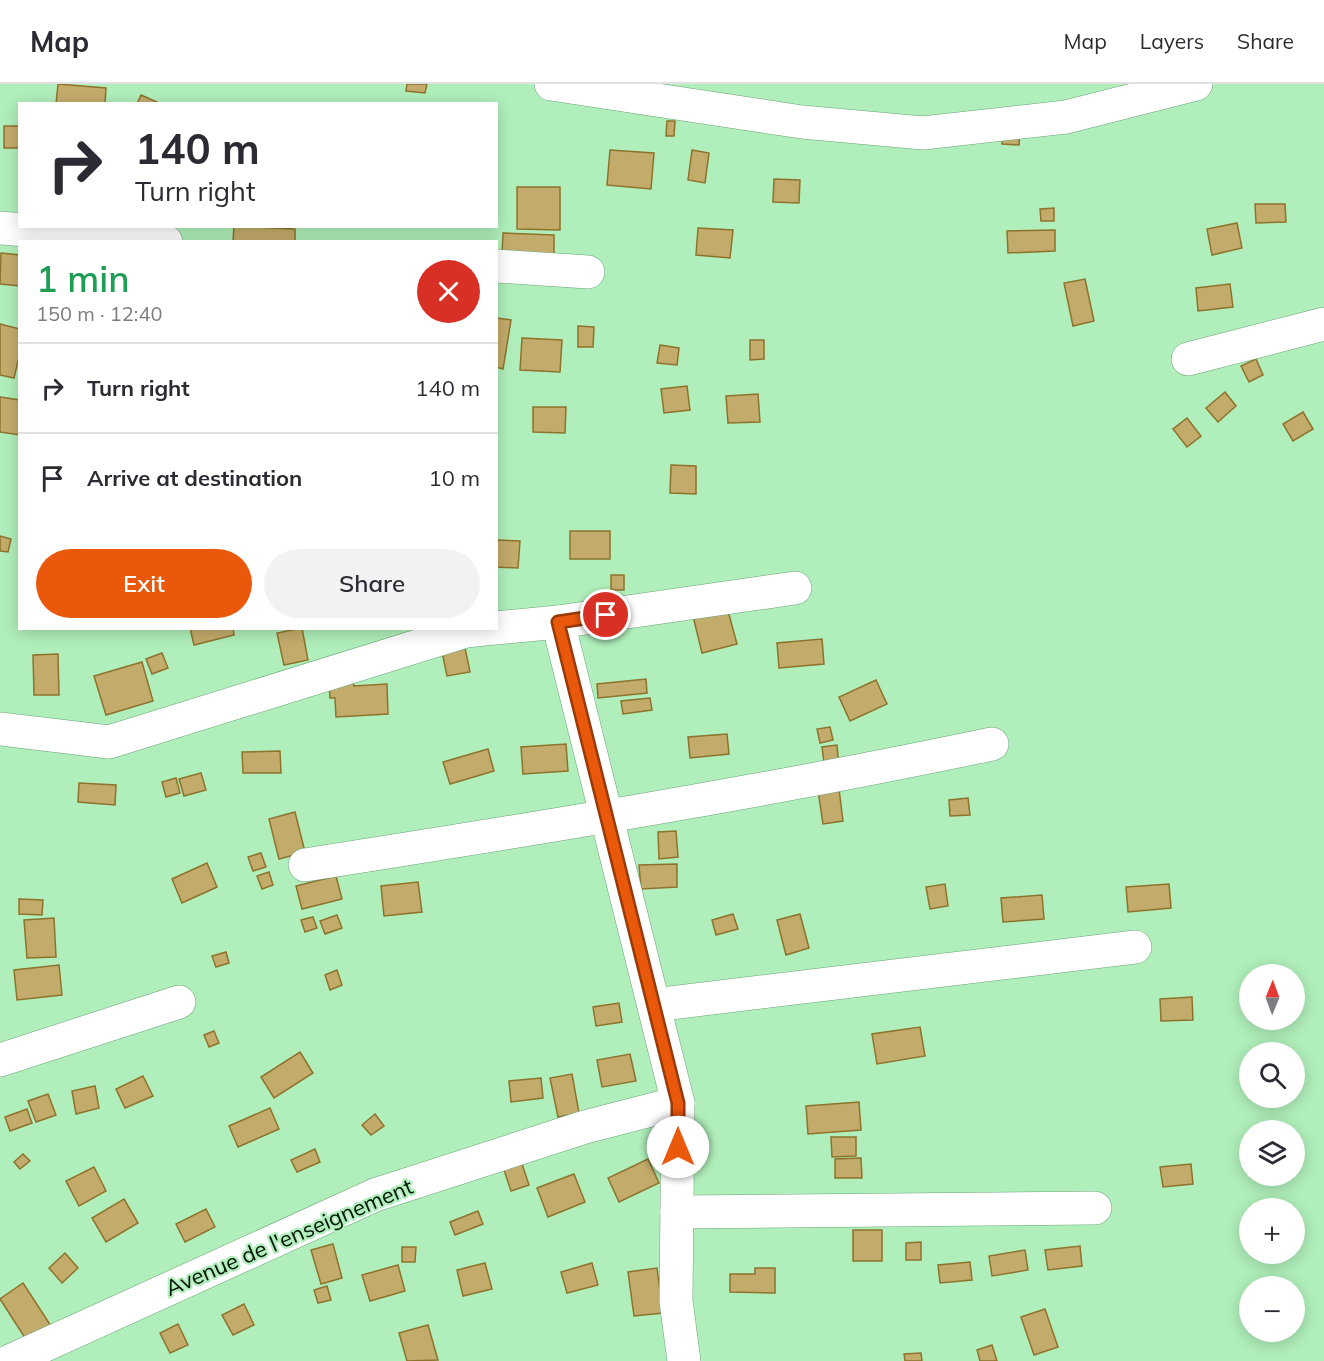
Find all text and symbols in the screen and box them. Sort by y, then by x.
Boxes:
text: Map [30,24,89,59]
text: Map [1064,28,1107,54]
text: Layers [1140,28,1204,54]
text: Share [1237,28,1294,54]
text: 140 m [135,122,260,175]
icon: right [36,126,114,204]
text: Turn right [135,174,255,208]
text: 1 min [36,256,130,301]
button: close [417,260,480,323]
text: 150 m · 12:40 [36,301,162,326]
icon: right [36,372,69,405]
text: Turn right [87,374,190,402]
text: 140 m [415,374,480,402]
icon: arrive [36,462,69,495]
text: Arrive at destination [87,464,302,492]
text: 10 m [429,464,480,492]
button: Exit [36,549,252,618]
button: Share [264,549,480,618]
pin [580,589,631,640]
icon: arrive [589,598,622,631]
north arrow [1239,964,1305,1030]
map controls [1239,964,1305,1342]
button: search [1239,1042,1305,1108]
position arrow [646,1115,710,1179]
button: layers [1239,1120,1305,1186]
street label: Avenue de l'enseignement [161,1172,417,1302]
button: + [1239,1198,1305,1264]
button: − [1239,1276,1305,1342]

